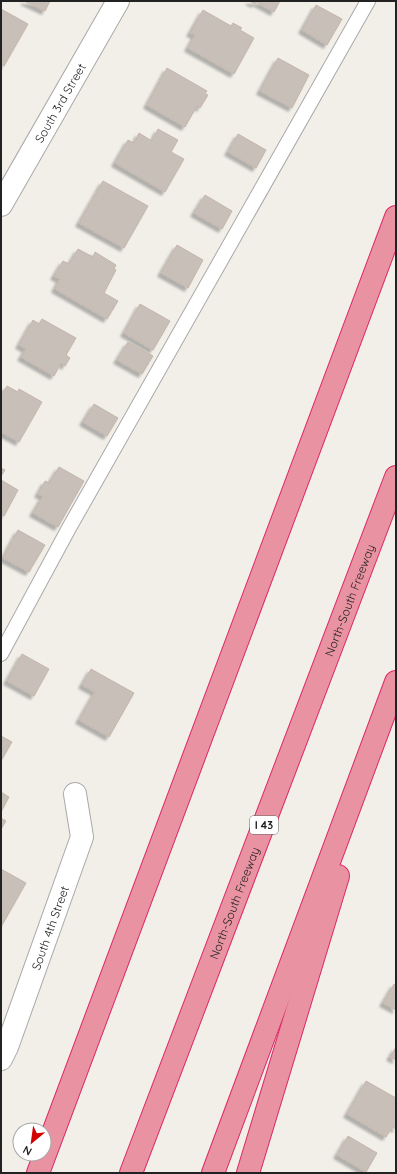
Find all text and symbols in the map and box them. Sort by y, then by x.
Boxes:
street label: South 3rd Street [31,60,88,145]
street label: North-South Freeway [321,542,377,658]
road number: I 43 [250,816,278,834]
street label: North-South Freeway [206,845,262,961]
street label: South 4th Street [28,884,71,972]
north arrow [12,1122,52,1162]
text: N [20,1143,34,1159]

